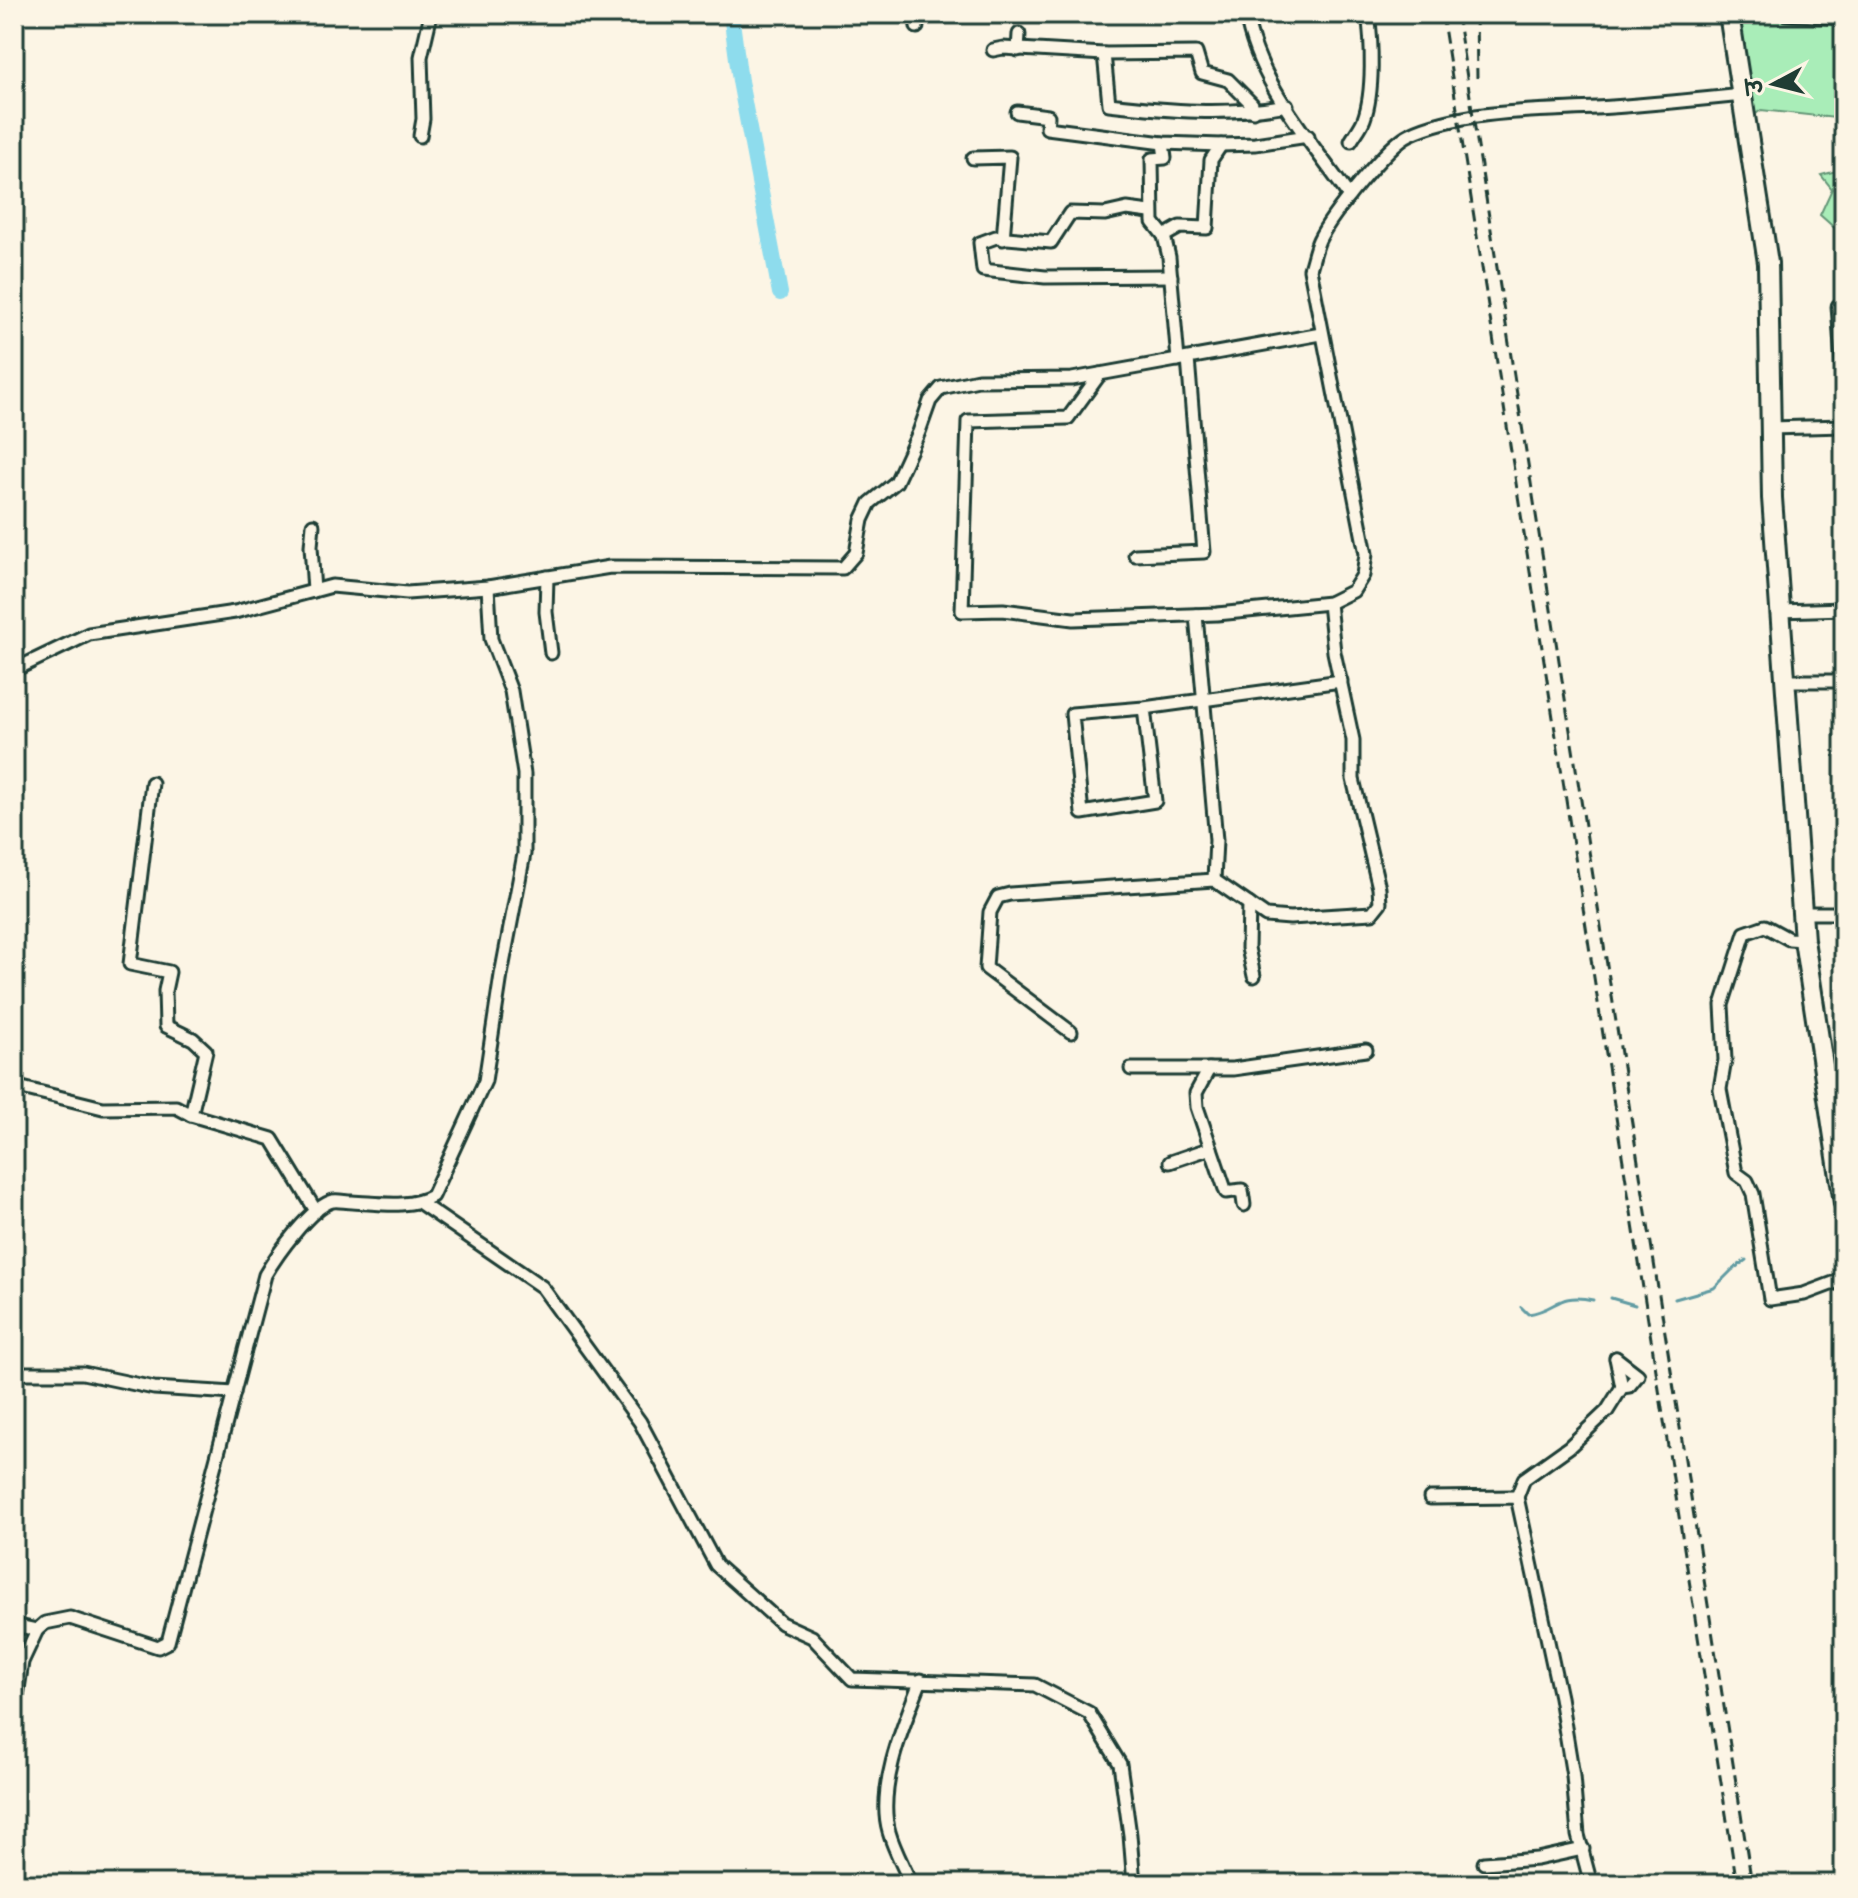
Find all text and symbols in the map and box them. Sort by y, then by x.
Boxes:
north arrow [1734,44,1814,124]
text: उ [1738,75,1770,98]

